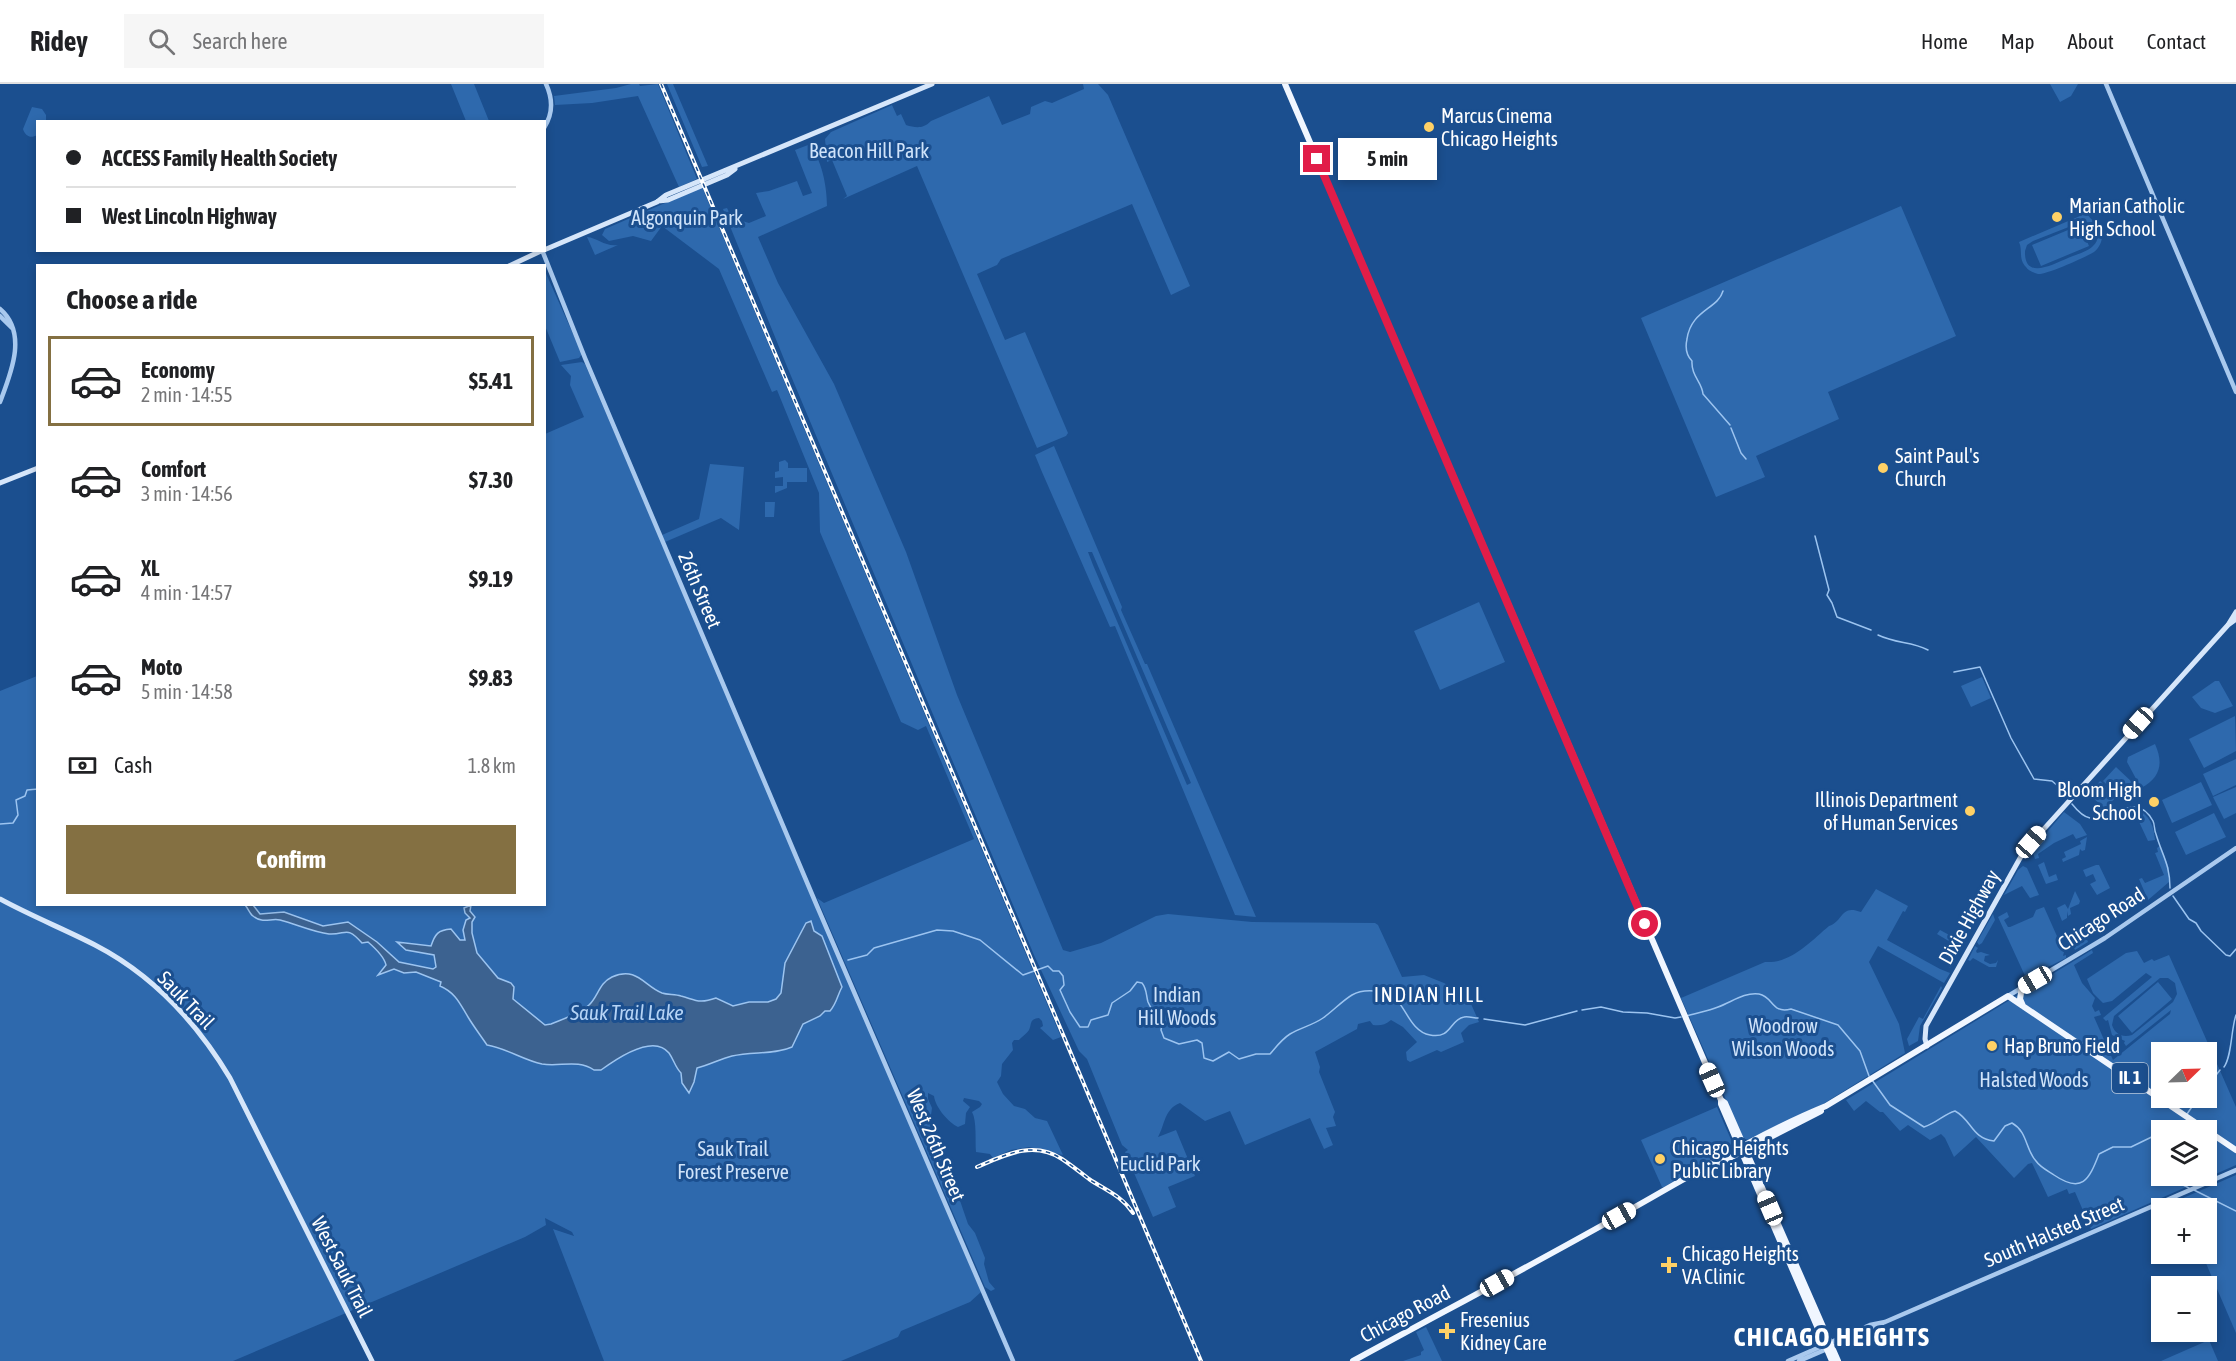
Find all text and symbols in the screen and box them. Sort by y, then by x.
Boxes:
search box [124,14,544,68]
text: Ridey [30,25,88,57]
icon: search [145,25,178,58]
text: Search here [193,28,288,54]
text: Home [1921,29,1968,53]
text: Map [2001,29,2035,53]
text: About [2068,29,2114,53]
text: Contact [2147,29,2206,53]
place label: Marcus Cinema Chicago Heights [1441,104,1558,150]
marker: Marcus Cinema Chicago Heights [1422,120,1436,134]
callout: 5 min [1338,138,1437,180]
park label: Beacon Hill Park [809,139,929,162]
text: ACCESS Family Health Society [102,145,337,171]
route end [1303,145,1330,172]
text: 5 min [1367,147,1408,170]
place label: Marian Catholic High School [2069,194,2185,240]
text: West Lincoln Highway [102,203,277,229]
park label: Algonquin Park [631,206,743,229]
marker: Marian Catholic High School [2050,210,2064,224]
text: Choose a ride [66,284,198,315]
icon: car [69,354,123,408]
text: Economy [141,357,215,383]
text: $5.41 [469,368,513,394]
text: 2 min · 14:55 [141,383,233,406]
place label: Saint Paul's Church [1895,444,1980,490]
icon: car [69,453,123,507]
text: Comfort [141,456,206,482]
marker: Saint Paul's Church [1876,461,1890,475]
text: $7.30 [469,467,513,493]
text: 3 min · 14:56 [141,482,233,505]
street label: 26th Street [674,548,727,632]
icon: car [69,552,123,606]
text: XL [141,555,159,581]
text: $9.19 [469,566,513,592]
text: 4 min · 14:57 [141,581,233,604]
icon: car [69,651,123,705]
text: Moto [141,654,183,680]
text: $9.83 [469,665,513,691]
text: 5 min · 14:58 [141,680,233,703]
car [2119,704,2157,742]
icon: cash [66,749,99,782]
text: Cash [114,752,153,778]
text: 1.8 km [468,754,516,777]
place label: Bloom High School [2057,778,2143,824]
place label: Illinois Department of Human Services [1815,788,1958,834]
marker: Bloom High School [2147,795,2161,809]
marker: Illinois Department of Human Services [1963,804,1977,818]
car [2012,823,2050,861]
button: Confirm [66,825,516,894]
street label: Dixie Highway [1933,866,2004,968]
street label: Chicago Road [2053,882,2148,955]
route start [1631,910,1658,937]
car [2015,963,2055,997]
street label: Sauk Trail [153,966,220,1034]
district label: INDIAN HILL [1374,982,1484,1006]
park label: Indian Hill Woods [1138,983,1216,1029]
water label: Sauk Trail Lake [569,1000,684,1024]
park label: Woodrow Wilson Woods [1732,1014,1834,1060]
place label: Hap Bruno Field [2004,1034,2120,1057]
marker: Hap Bruno Field [1985,1039,1999,1053]
north arrow [2151,1042,2217,1108]
map controls [2151,1042,2217,1342]
car [1696,1060,1728,1100]
road number: IL 1 [2112,1063,2148,1093]
park label: Halsted Woods [1979,1068,2089,1091]
street label: West 26th Street [903,1085,970,1204]
button: layers [2151,1120,2217,1186]
place label: Chicago Heights Public Library [1672,1136,1789,1182]
park label: Sauk Trail Forest Preserve [677,1137,789,1183]
park label: Euclid Park [1119,1152,1201,1175]
marker: Chicago Heights Public Library [1653,1152,1667,1166]
car [1755,1188,1785,1228]
street label: South Halsted Street [1980,1192,2127,1271]
button: + [2151,1198,2217,1264]
car [1599,1199,1639,1233]
street label: West Sauk Trail [307,1213,378,1321]
place label: Chicago Heights VA Clinic [1682,1242,1799,1288]
marker: Chicago Heights VA Clinic [1660,1256,1678,1274]
car [1477,1266,1517,1300]
button: − [2151,1276,2217,1342]
street label: Chicago Road [1356,1280,1454,1347]
place label: Fresenius Kidney Care [1460,1308,1547,1354]
marker: Fresenius Kidney Care [1438,1322,1456,1340]
district label: CHICAGO HEIGHTS [1734,1322,1930,1352]

